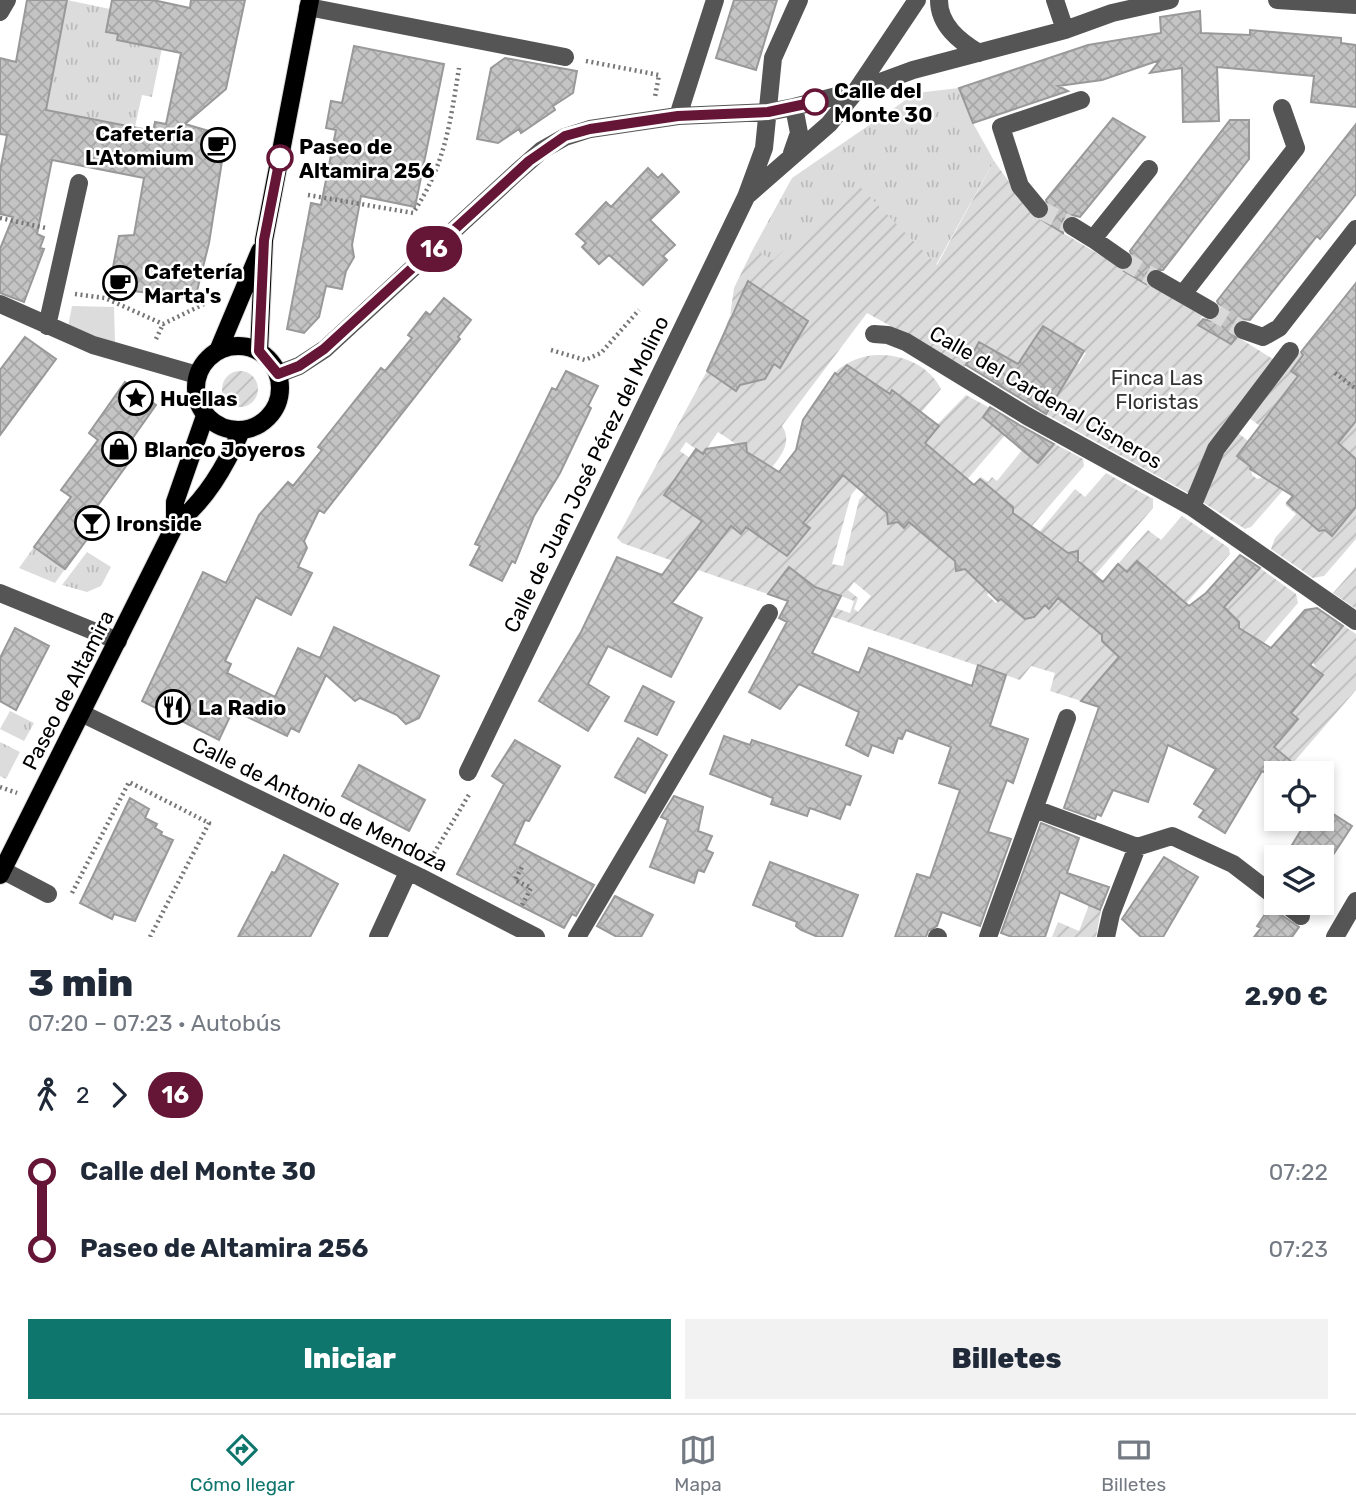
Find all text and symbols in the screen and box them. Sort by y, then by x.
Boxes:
place label: Calle del Monte 30 [834,78,932,127]
marker: Calle del Monte 30 [802,89,828,115]
place label: Cafetería L'Atomium [85,121,194,170]
cafe icon: Cafetería L'Atomium [199,126,237,164]
place label: Paseo de Altamira 256 [299,134,435,183]
marker: Paseo de Altamira 256 [267,145,293,171]
line badge: 16 [402,226,466,272]
text: 16 [420,235,448,263]
place label: Cafetería Marta's [144,259,243,308]
cafe icon: Cafetería Marta's [101,264,139,302]
street label: Calle de Juan José Pérez del Molino [498,312,674,636]
street label: Calle del Cardenal Cisneros [925,320,1167,474]
park label: Finca Las Floristas [1111,365,1203,414]
place icon: Huellas [117,379,155,417]
place label: Huellas [160,386,238,411]
shop icon: Blanco Joyeros [100,430,138,468]
place label: Blanco Joyeros [144,437,305,462]
bar icon: Ironside [73,504,111,542]
place label: Ironside [116,511,202,536]
street label: Paseo de Altamira [17,606,119,774]
restaurant icon: La Radio [154,688,192,726]
place label: La Radio [198,695,286,720]
street label: Calle de Antonio de Mendoza [188,731,452,877]
map controls [1264,761,1334,915]
button: locate [1264,761,1334,831]
button: layers [1264,845,1334,915]
text: 3 min [28,960,133,1006]
text: 2.90 € [1244,981,1328,1012]
text: 07:20 – 07:23 · Autobús [28,1009,281,1037]
icon: walk [28,1076,66,1114]
icon: forward [100,1076,138,1114]
text: 2 [76,1081,90,1109]
text: 16 [162,1081,189,1109]
text: Calle del Monte 30 [80,1156,316,1187]
text: 07:22 [1269,1158,1328,1186]
text: Paseo de Altamira 256 [80,1233,368,1264]
text: 07:23 [1268,1235,1328,1263]
button: Iniciar [28,1319,671,1399]
button: Billetes [685,1319,1328,1399]
tab: Cómo llegar [190,1431,295,1496]
tab: Mapa [674,1431,722,1496]
tab: Billetes [1101,1431,1166,1496]

